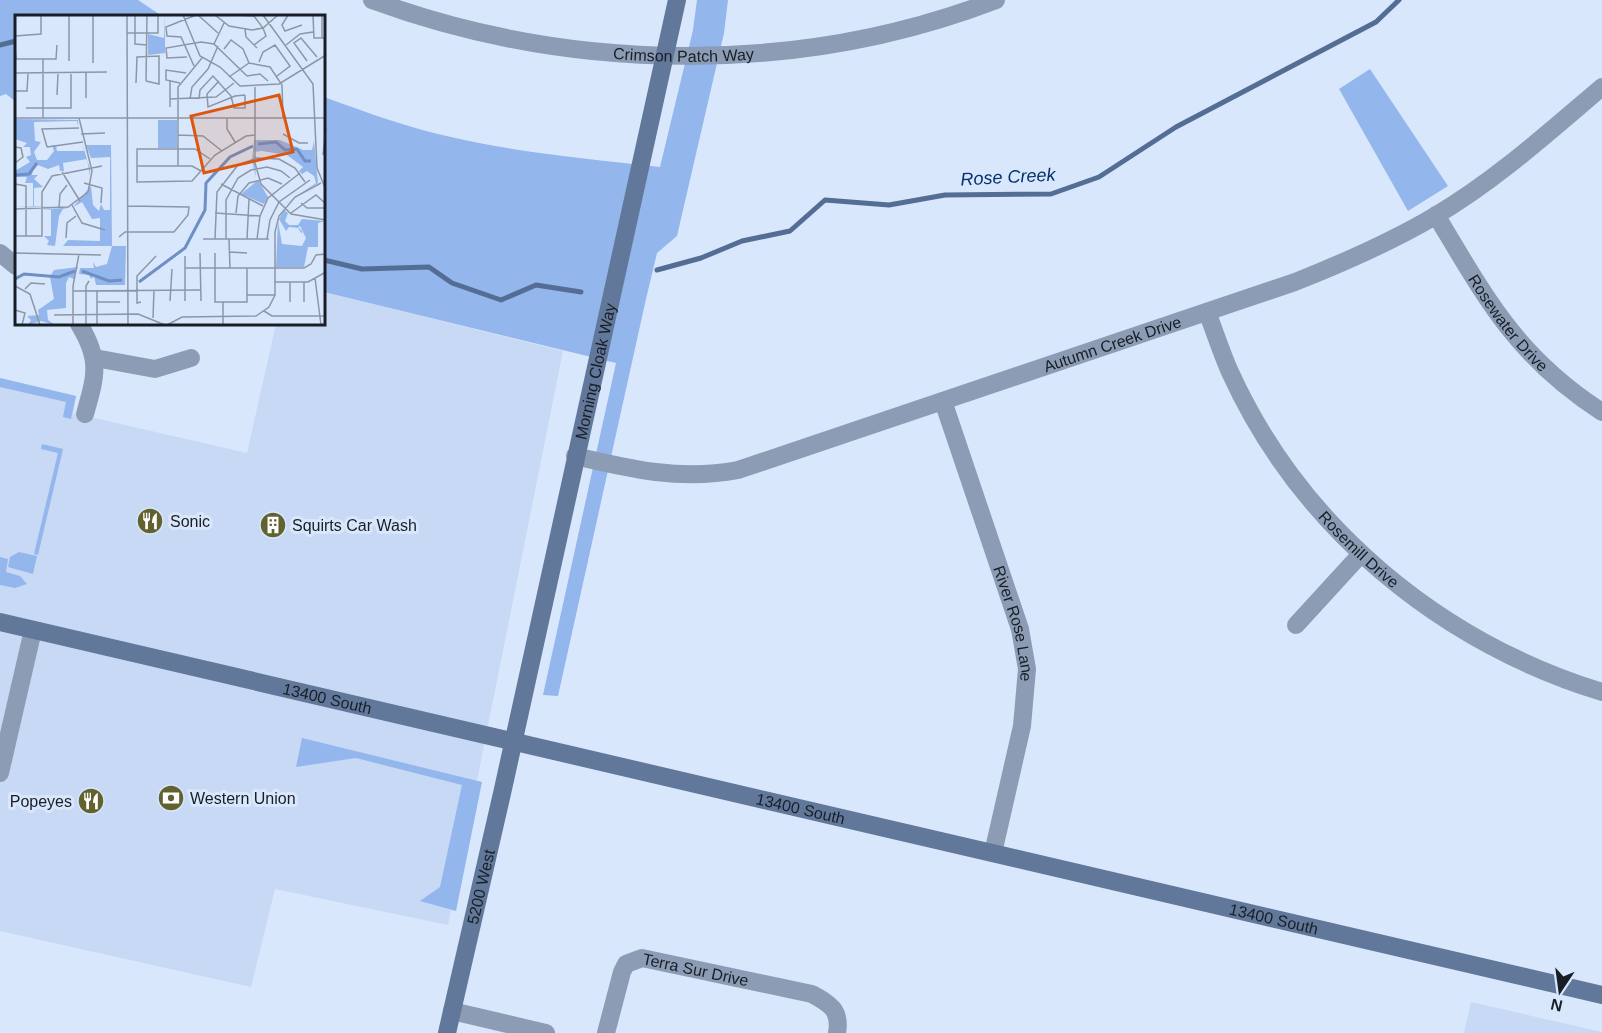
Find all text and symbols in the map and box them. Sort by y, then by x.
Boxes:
inset map [15,15,326,326]
street label: Crimson Patch Way [612,45,754,65]
water label: Rose Creek [960,164,1057,189]
street label: Rosewater Drive [1465,271,1551,375]
street label: Morning Cloak Way [572,302,619,441]
street label: Autumn Creek Drive [1041,313,1184,375]
restaurant icon: Sonic [135,506,165,536]
street label: Rosemill Drive [1315,508,1402,591]
building icon: Squirts Car Wash [258,510,288,540]
place label: Sonic [170,513,210,530]
place label: Squirts Car Wash [292,517,417,534]
street label: River Rose Lane [990,564,1035,682]
street label: 13400 South [281,680,373,717]
bank icon: Western Union [156,783,186,813]
restaurant icon: Popeyes [76,786,106,816]
place label: Western Union [190,790,296,807]
street label: 13400 South [754,790,847,827]
place label: Popeyes [10,793,72,810]
street label: 5200 West [464,847,498,926]
street label: 13400 South [1228,901,1320,938]
street label: Terra Sur Drive [641,950,750,989]
north arrow [1530,961,1590,1021]
text: N [1549,996,1564,1015]

